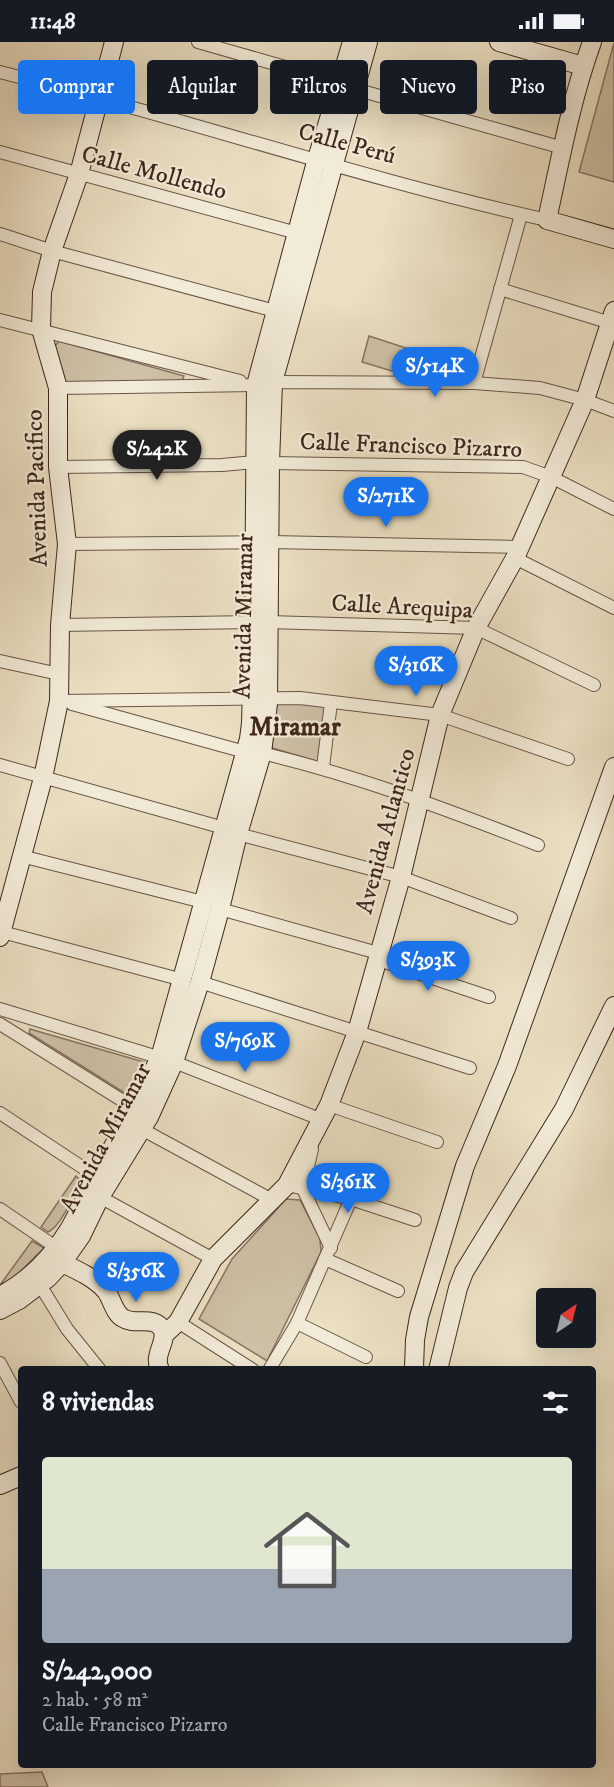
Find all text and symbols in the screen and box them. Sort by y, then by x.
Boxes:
text: 11:48 [30,8,76,35]
chip: Comprar [18,60,135,114]
chip: Alquilar [147,60,258,114]
chip: Filtros [270,60,368,114]
chip: Nuevo [380,60,477,114]
chip: Piso [489,60,566,114]
street label: Calle Perú [295,117,399,171]
street label: Calle Mollendo [78,139,230,207]
pin: S/514K [386,347,484,398]
text: S/514K [406,354,464,379]
street label: Avenida Pacifico [19,409,55,567]
street label: Calle Francisco Pizarro [299,427,523,465]
pin: S/242K [108,430,206,481]
text: S/242K [126,437,188,462]
pin: S/271K [337,477,435,528]
text: S/271K [357,484,415,509]
street label: Avenida Miramar [228,533,260,699]
street label: Calle Arequipa [331,588,474,626]
pin: S/316K [367,646,465,697]
text: S/316K [388,653,444,678]
district label: Miramar [249,711,341,744]
street label: Avenida Atlantico [350,745,422,917]
pin: S/393K [379,941,477,992]
text: S/393K [401,948,455,973]
pin: S/769K [196,1022,294,1073]
text: S/769K [215,1029,275,1054]
street label: Avenida Miramar [54,1058,158,1218]
pin: S/361K [299,1163,397,1214]
text: S/361K [320,1170,376,1195]
pin: S/356K [87,1252,185,1303]
text: S/356K [107,1259,165,1284]
north arrow [536,1288,596,1348]
map controls [536,1288,596,1348]
text: 8 viviendas [42,1386,154,1419]
icon: filters [539,1386,572,1419]
icon: home [253,1496,361,1604]
text: S/242,000 [42,1655,152,1688]
text: 2 hab. · 58 m² [42,1688,148,1713]
text: Calle Francisco Pizarro [42,1713,228,1738]

